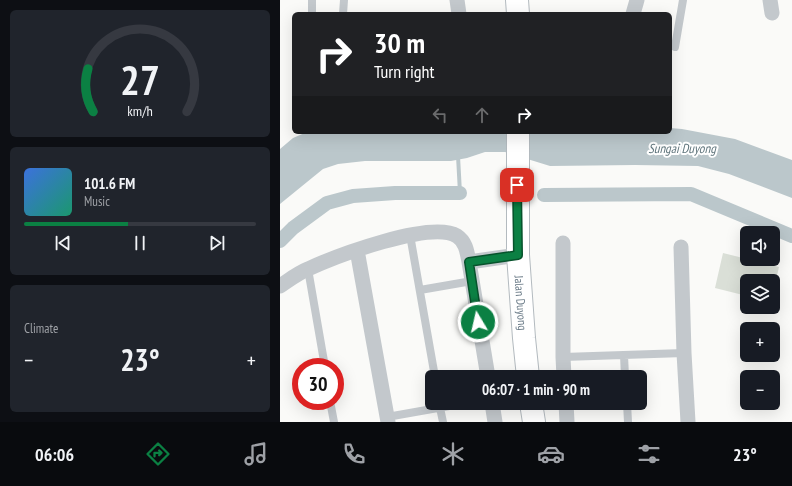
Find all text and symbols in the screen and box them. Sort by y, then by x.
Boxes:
text: 30 m [374,24,425,61]
icon: right [308,28,360,80]
text: 27 [120,52,160,105]
text: Turn right [374,60,434,83]
text: km/h [127,100,153,119]
icon: left [429,104,451,126]
icon: ahead [471,104,493,126]
icon: right [513,104,535,126]
water label: Sungai Duyong [648,140,717,157]
pin [500,168,534,202]
text: 101.6 FM [84,174,135,193]
icon: arrive [506,174,528,196]
text: Music [84,193,110,210]
map controls [740,226,780,410]
button: sound [740,226,780,266]
icon: previous [52,232,74,254]
icon: pause [129,232,151,254]
icon: next [206,232,228,254]
street label: Jalan Duyong [512,274,531,331]
button: layers [740,274,780,314]
position arrow [457,301,499,343]
text: Climate [24,320,58,337]
button: + [740,322,780,362]
text: 23° [120,340,160,379]
text: − [24,346,33,374]
text: + [247,346,256,374]
speed limit sign: 30 [292,358,344,410]
button: − [740,370,780,410]
text: 06:07 · 1 min · 90 m [482,380,590,399]
icon: directions [144,440,172,468]
icon: music [242,440,270,468]
icon: phone [340,440,368,468]
icon: climate [439,440,467,468]
icon: car [537,440,565,468]
icon: filters [635,440,663,468]
text: 06:06 [35,443,74,466]
text: 23° [733,443,757,466]

